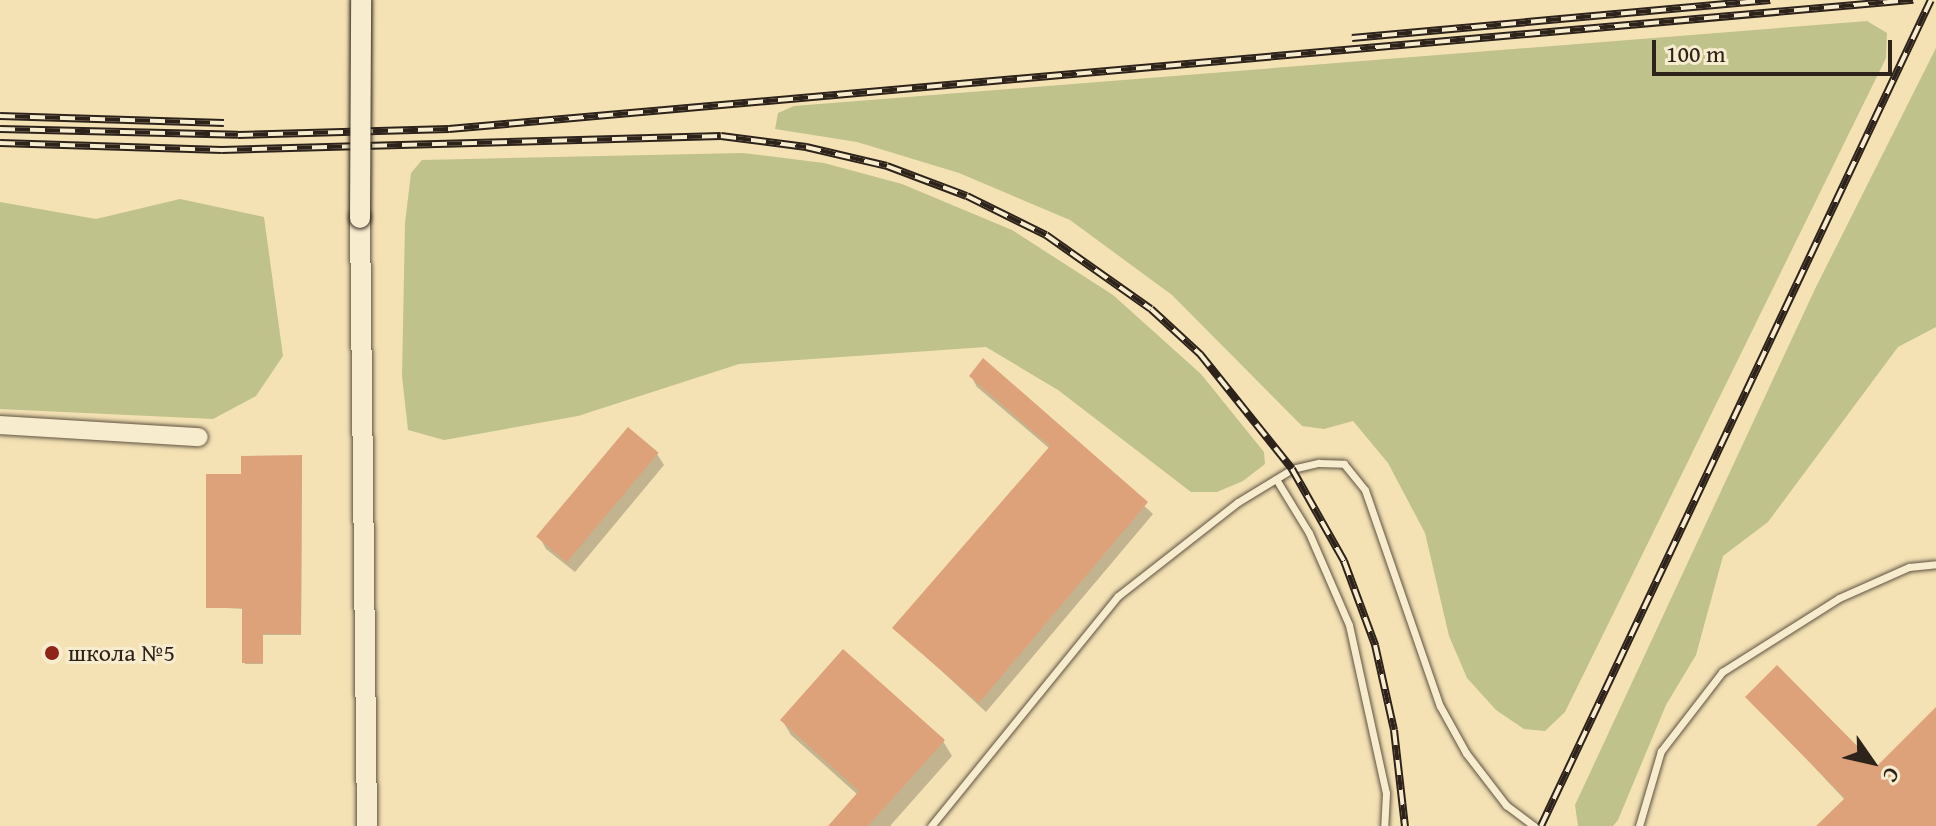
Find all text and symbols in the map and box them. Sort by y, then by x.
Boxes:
scale bar [1656,24,1896,74]
text: 100 m [1666,36,1726,71]
place label: школа №5 [68,639,175,667]
marker: школа №5 [43,644,61,662]
north arrow [1832,722,1912,802]
text: С [1875,761,1909,790]

